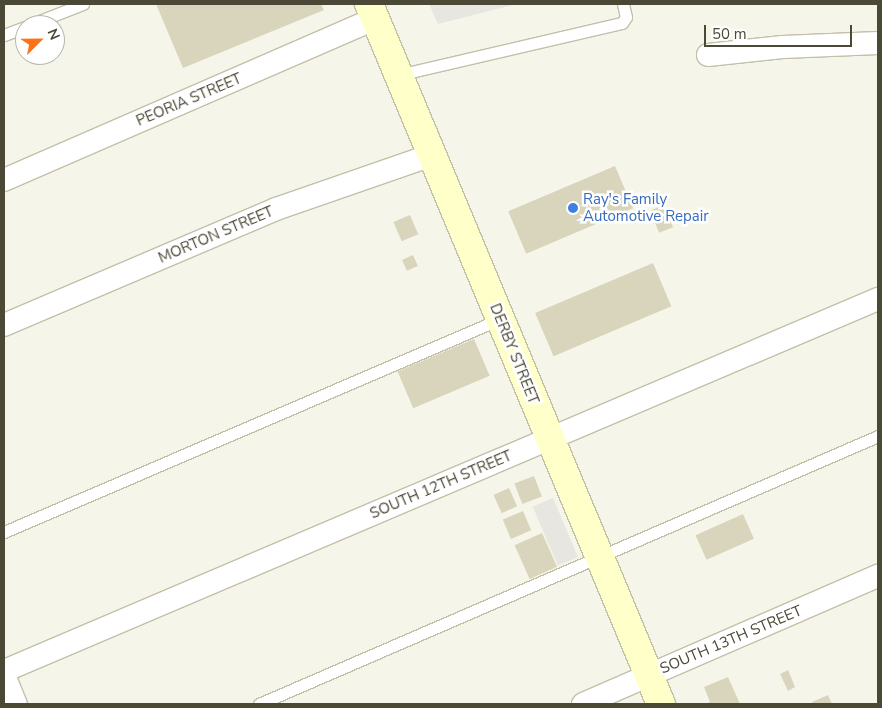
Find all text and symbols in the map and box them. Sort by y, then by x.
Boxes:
north arrow [15,15,65,65]
scale bar [707,15,854,47]
text: 50 m [712,24,747,44]
text: N [43,26,64,43]
street label: PEORIA STREET [134,70,244,130]
place label: Ray's Family Automotive Repair [583,190,709,225]
marker: Ray's Family Automotive Repair [567,202,579,214]
street label: MORTON STREET [156,203,276,267]
street label: DERBY STREET [486,301,542,407]
street label: SOUTH 12TH STREET [367,447,515,523]
street label: SOUTH 13TH STREET [657,602,805,678]

